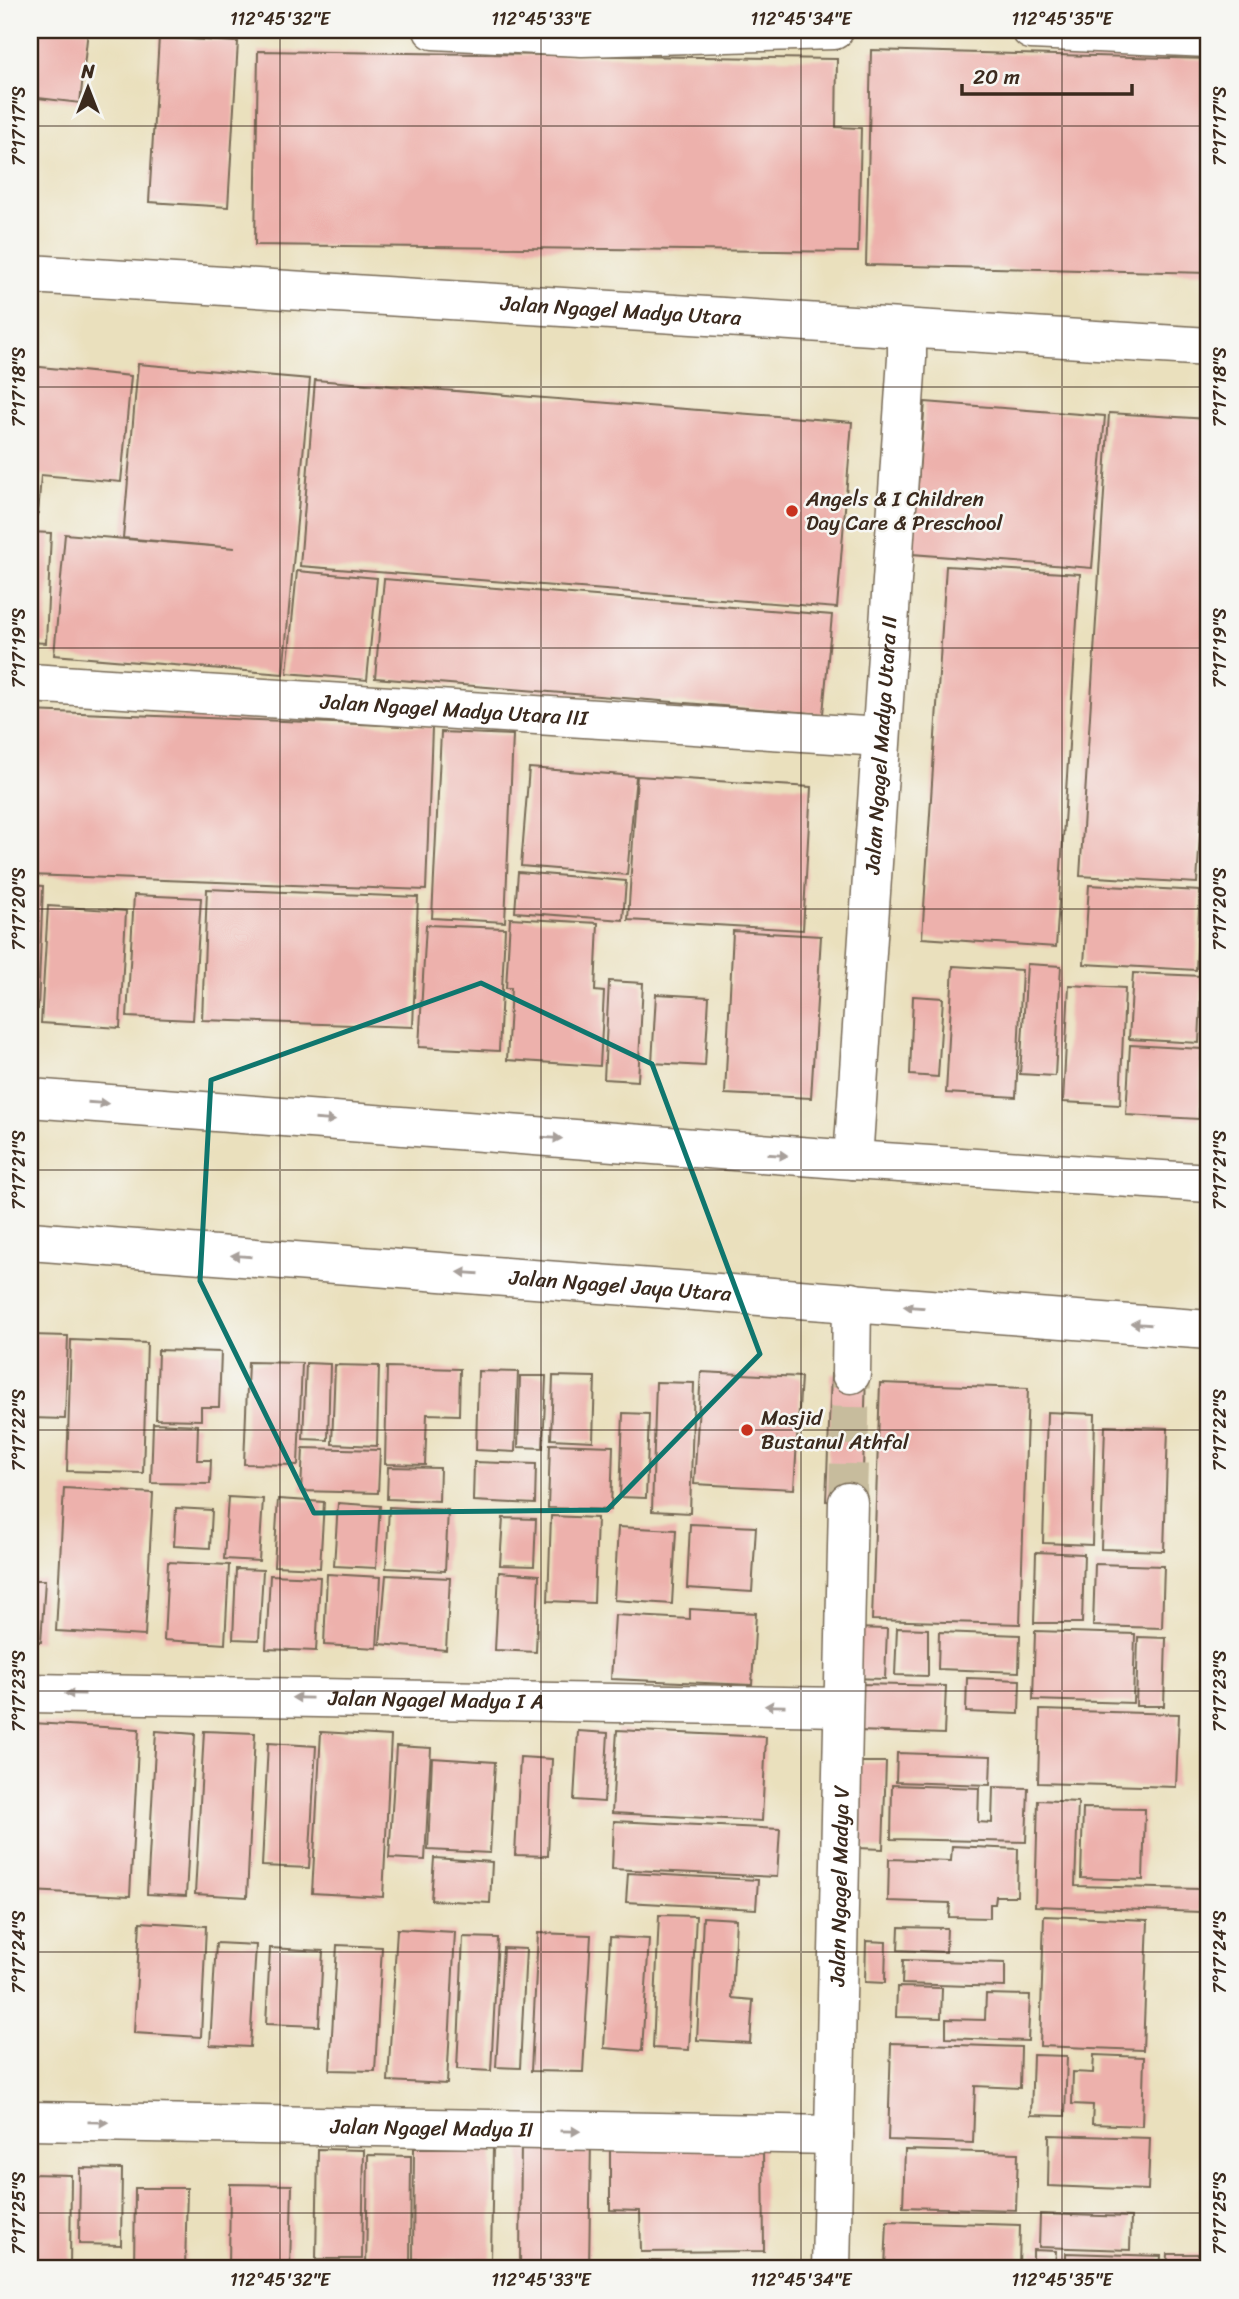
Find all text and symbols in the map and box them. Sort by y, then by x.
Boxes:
text: 112°45'32"E [230,3,331,35]
text: 112°45'33"E [491,3,592,35]
text: 112°45'34"E [750,3,853,35]
text: 112°45'35"E [1012,3,1113,35]
north arrow [52,52,122,122]
scale bar [962,52,1132,96]
text: N [80,55,95,88]
text: 20 m [973,58,1020,96]
text: 7°17'17"S [3,86,35,166]
text: 7°17'17"S [1204,86,1236,166]
street label: Jalan Ngagel Madya Utara [498,284,743,337]
text: 7°17'18"S [3,347,35,427]
text: 7°17'18"S [1204,347,1236,427]
place label: Angels & I Children Day Care & Preschool [805,480,1003,542]
marker: Angels & I Children Day Care & Preschool [784,503,800,519]
text: 7°17'19"S [3,608,35,688]
text: 7°17'19"S [1204,608,1236,688]
street label: Jalan Ngagel Madya Utara II [853,614,909,877]
street label: Jalan Ngagel Madya Utara III [318,682,591,737]
text: 7°17'20"S [3,867,35,951]
text: 7°17'20"S [1204,867,1236,951]
one-way arrow [87,1098,109,1109]
one-way arrow [314,1115,336,1126]
text: 7°17'21"S [3,1130,35,1210]
text: 7°17'21"S [1204,1130,1236,1210]
one-way arrow [541,1132,563,1143]
one-way arrow [768,1150,790,1161]
one-way arrow [230,1250,252,1261]
street label: Jalan Ngagel Jaya Utara [507,1258,733,1313]
one-way arrow [456,1267,478,1278]
one-way arrow [903,1301,925,1312]
one-way arrow [1130,1318,1152,1329]
text: 7°17'22"S [3,1389,35,1471]
text: 7°17'22"S [1204,1389,1236,1471]
place label: Masjid Bustanul Athfal [761,1399,910,1461]
marker: Masjid Bustanul Athfal [739,1422,755,1438]
text: 7°17'23"S [3,1650,35,1732]
text: 7°17'23"S [1204,1650,1236,1732]
street label: Jalan Ngagel Madya I A [327,1679,544,1721]
one-way arrow [64,1688,86,1700]
one-way arrow [291,1692,313,1704]
one-way arrow [764,1700,786,1712]
street label: Jalan Ngagel Madya V [818,1784,861,1988]
text: 7°17'24"S [3,1910,35,1994]
text: 7°17'24"S [1204,1910,1236,1994]
street label: Jalan Ngagel Madya II [329,2107,534,2149]
one-way arrow [87,2116,109,2128]
one-way arrow [560,2125,582,2136]
text: 7°17'25"S [3,2172,35,2254]
text: 7°17'25"S [1204,2172,1236,2254]
text: 112°45'32"E [230,2264,331,2296]
text: 112°45'33"E [491,2264,592,2296]
text: 112°45'34"E [750,2264,853,2296]
text: 112°45'35"E [1012,2264,1113,2296]

